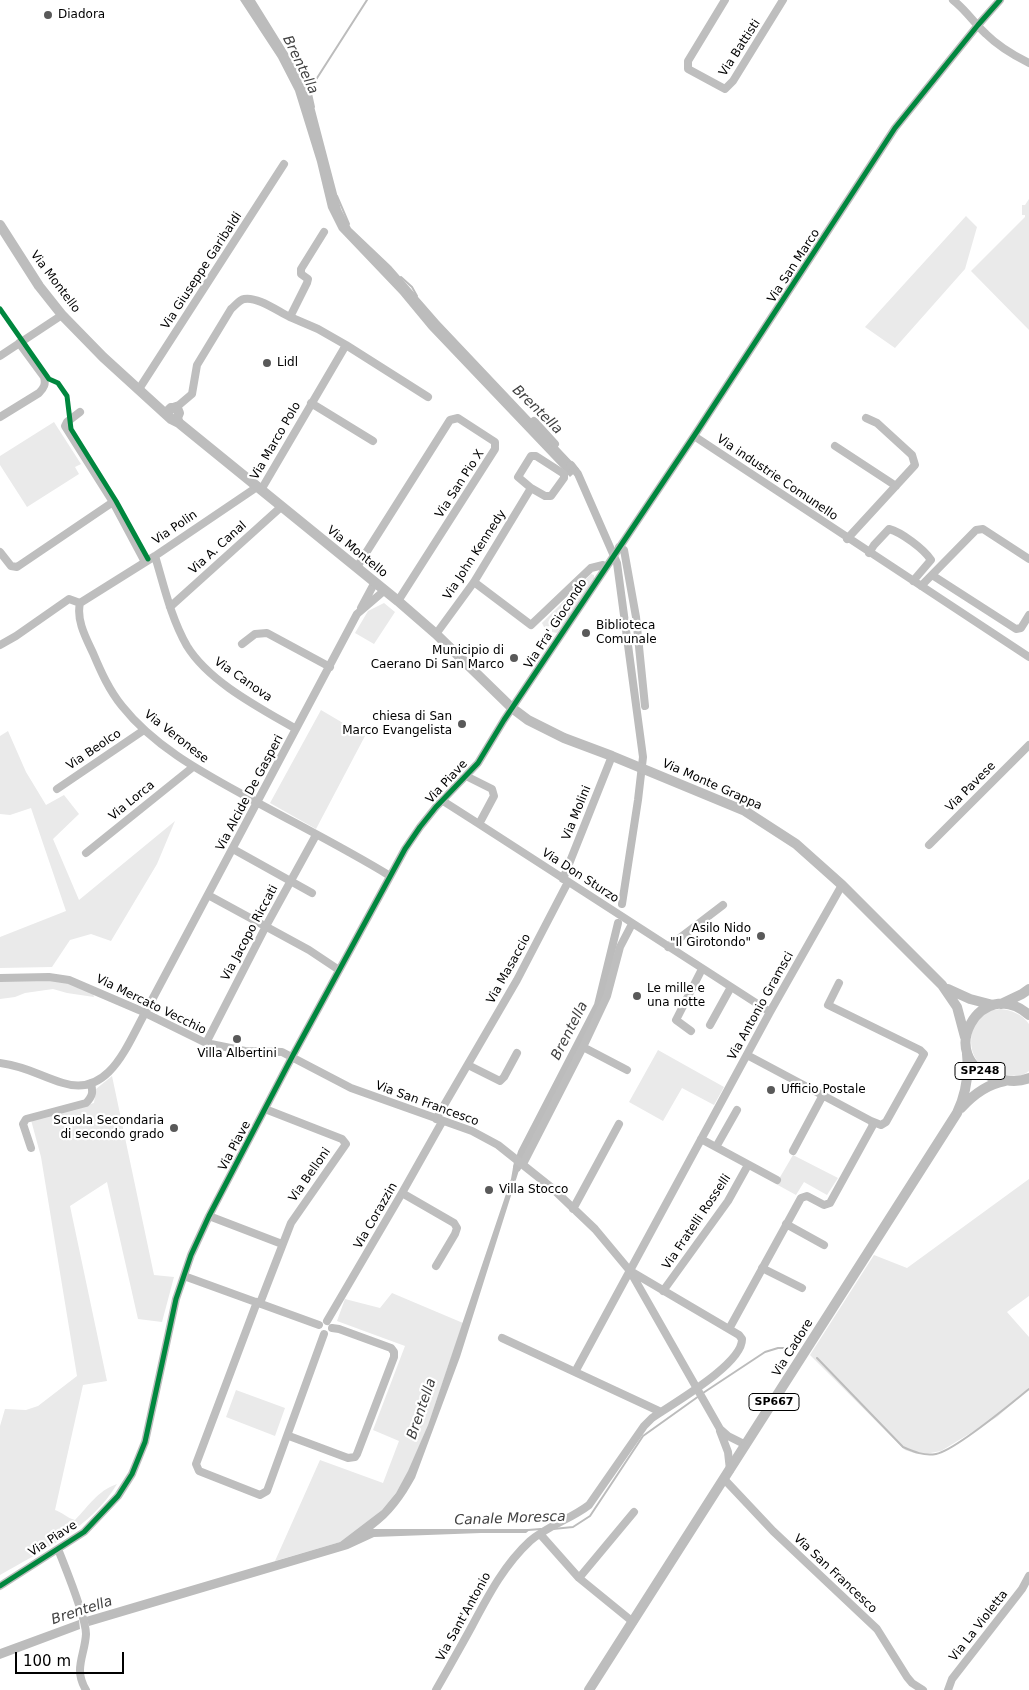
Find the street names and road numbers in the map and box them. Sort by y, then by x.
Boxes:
street label: Via Battisti [716,17,764,79]
street label: Via Giuseppe Garibaldi [159,210,245,332]
street label: Via San Marco [765,226,823,306]
street label: Via Montello [27,248,83,316]
street label: Via Marco Polo [248,400,304,482]
street label: Via industrie Comunello [714,432,840,524]
street label: Via San Pio X [433,447,487,521]
street label: Via John Kennedy [441,507,509,603]
street label: Via Polin [150,508,200,548]
street label: Via A. Canal [186,519,250,577]
street label: Via Montello [324,523,390,581]
street label: Via Fra' Giocondo [522,576,590,672]
street label: Via Canova [211,655,275,705]
street label: Via Veronese [141,707,211,767]
street label: Via Beolco [64,727,124,773]
street label: Via Alcide De Gasperi [213,733,287,853]
street label: Via Monte Grappa [660,756,764,814]
street label: Via Piave [423,757,471,807]
street label: Via Pavese [943,759,999,815]
street label: Via Lorca [106,778,158,824]
street label: Via Molini [560,784,594,842]
street label: Via Don Sturzo [539,846,621,906]
street label: Via Jacopo Riccati [219,883,281,983]
street label: Via Masaccio [484,932,534,1006]
street label: Via Antonio Gramsci [725,949,797,1063]
street label: Via Mercato Vecchio [94,972,208,1038]
road number: SP248 [955,1062,1005,1080]
street label: Via San Francesco [373,1079,481,1129]
street label: Via Piave [216,1119,254,1173]
street label: Via Belloni [286,1145,334,1205]
street label: Via Fratelli Rosselli [660,1172,734,1272]
street label: Via Corazzin [351,1180,401,1252]
street label: Via Cadore [770,1317,816,1379]
road number: SP667 [749,1394,799,1410]
street label: Via Piave [26,1518,80,1560]
street label: Via San Francesco [790,1532,880,1616]
street label: Via Sant'Antonio [434,1570,494,1664]
street label: Via La Violetta [947,1588,1011,1664]

